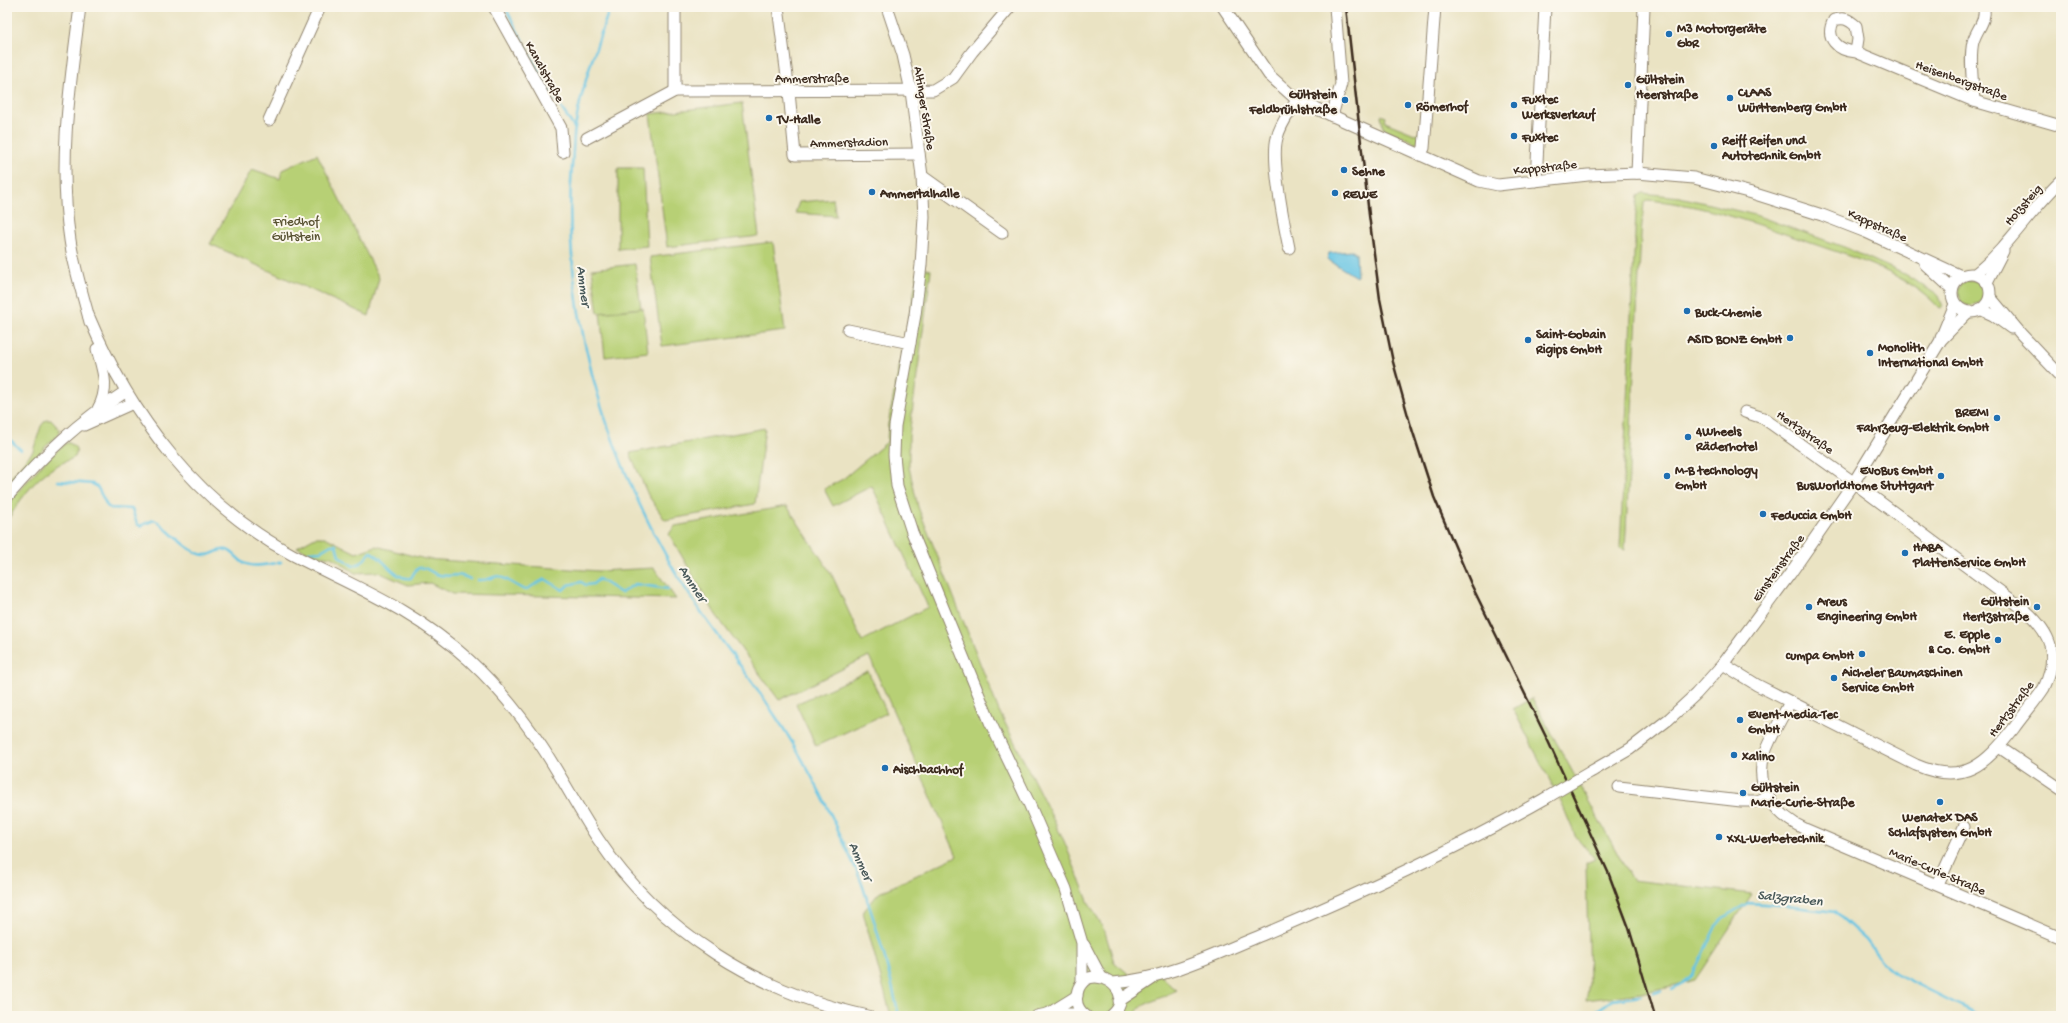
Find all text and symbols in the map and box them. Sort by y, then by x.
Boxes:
place label: M3 Motorgeräte GbR [1677,22,1768,52]
marker: M3 Motorgeräte GbR [1664,29,1674,39]
street label: Kanalstraße [521,39,567,105]
street label: Heisenbergstraße [1913,58,2009,105]
street label: Altinger Straße [910,66,938,152]
street label: Ammerstraße [775,72,849,87]
place label: Gültstein Heerstraße [1636,73,1699,103]
marker: Gültstein Heerstraße [1623,80,1633,90]
place label: CLAAS Württemberg GmbH [1737,86,1847,116]
place label: Gültstein Feldbrühlstraße [1248,88,1338,118]
place label: Fuxtec Werksverkauf [1521,93,1597,123]
marker: CLAAS Württemberg GmbH [1725,93,1735,103]
marker: Gültstein Feldbrühlstraße [1340,95,1350,105]
place label: Römerhof [1415,99,1470,115]
marker: Römerhof [1403,100,1413,110]
marker: Fuxtec Werksverkauf [1509,100,1519,110]
marker: TV-Halle [764,113,774,123]
place label: TV-Halle [776,113,822,128]
marker: Fuxtec [1509,131,1519,141]
place label: Fuxtec [1521,131,1560,146]
place label: Reiff Reifen und Autotechnik GmbH [1721,133,1821,164]
street label: Ammerstadion [810,135,889,152]
marker: Reiff Reifen und Autotechnik GmbH [1709,141,1719,151]
street label: Kappstraße [1513,158,1578,179]
marker: Sehne [1339,165,1349,175]
place label: Sehne [1352,165,1386,180]
street label: Holzsteig [2002,182,2046,229]
marker: Ammertalhalle [867,187,877,197]
place label: Ammertalhalle [879,187,961,202]
marker: REWE [1330,188,1340,198]
place label: REWE [1342,188,1378,203]
street label: Kappstraße [1845,206,1909,246]
park label: Friedhof Gültstein [272,215,321,245]
water label: Ammer [572,265,594,310]
marker: Buck-Chemie [1682,306,1692,316]
place label: Buck-Chemie [1694,306,1763,321]
place label: Saint-Gobain Rigips GmbH [1535,328,1606,359]
place label: ASID BONZ GmbH [1686,333,1783,348]
marker: ASID BONZ GmbH [1785,333,1795,343]
marker: Saint-Gobain Rigips GmbH [1523,335,1533,345]
place label: Monolith International GmbH [1878,341,1984,371]
marker: Monolith International GmbH [1865,348,1875,358]
place label: BREMI Fahrzeug-Elektrik GmbH [1856,406,1990,436]
street label: Hertzstraße [1773,408,1836,458]
marker: BREMI Fahrzeug-Elektrik GmbH [1992,413,2002,423]
place label: 4Wheels Räderhotel [1695,425,1758,455]
marker: 4Wheels Räderhotel [1683,432,1693,442]
place label: M-B technology GmbH [1675,464,1758,494]
place label: EvoBus GmbH BusWorldHome Stuttgart [1796,464,1935,494]
marker: M-B technology GmbH [1662,471,1672,481]
marker: EvoBus GmbH BusWorldHome Stuttgart [1936,471,1946,481]
marker: Feduccia GmbH [1758,509,1768,519]
place label: Feduccia GmbH [1770,509,1852,524]
street label: Einsteinstraße [1750,532,1809,605]
place label: HABA PlattenService GmbH [1912,541,2026,571]
marker: HABA PlattenService GmbH [1900,548,1910,558]
water label: Ammer [674,563,712,608]
place label: Areus Engineering GmbH [1816,595,1917,625]
place label: Gültstein Hertzstraße [1963,595,2030,625]
marker: Areus Engineering GmbH [1804,602,1814,612]
marker: Gültstein Hertzstraße [2032,602,2042,612]
place label: E. Epple & Co. GmbH [1928,628,1991,658]
marker: E. Epple & Co. GmbH [1993,635,2003,645]
place label: cumpa GmbH [1786,649,1855,665]
marker: cumpa GmbH [1857,649,1867,659]
place label: Aicheler Baumaschinen Service GmbH [1841,666,1963,696]
marker: Aicheler Baumaschinen Service GmbH [1829,673,1839,683]
street label: Hertzstraße [1986,678,2038,740]
place label: Event-Media-Tec GmbH [1748,708,1839,738]
marker: Event-Media-Tec GmbH [1735,715,1745,725]
marker: xalino [1729,750,1739,760]
place label: xalino [1741,750,1775,765]
place label: Aischbachhof [892,762,965,778]
marker: Aischbachhof [880,763,890,773]
place label: Gültstein Marie-Curie-Straße [1751,781,1856,811]
marker: Gültstein Marie-Curie-Straße [1738,788,1748,798]
marker: Wenatex DAS Schlafsystem GmbH [1935,797,1945,807]
place label: Wenatex DAS Schlafsystem GmbH [1888,811,1992,841]
marker: XXL-Werbetechnik [1714,832,1724,842]
place label: XXL-Werbetechnik [1726,832,1826,847]
water label: Ammer [844,840,877,887]
street label: Marie-Curie-Straße [1886,845,1988,900]
water label: Salzgraben [1756,888,1824,911]

